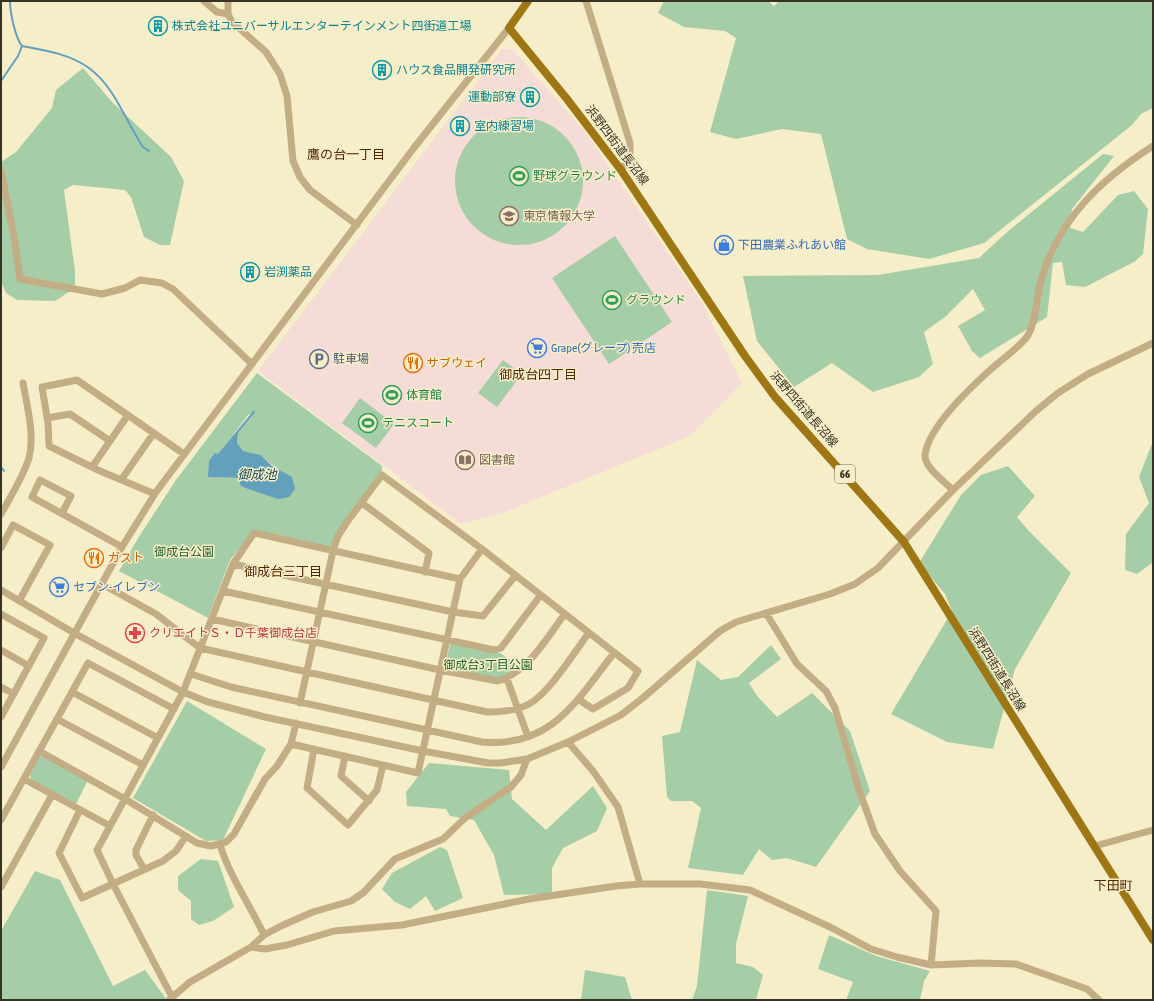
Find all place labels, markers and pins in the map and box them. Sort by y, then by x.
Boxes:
building icon: 株式会社ユニバーサルエンターテインメント四街道工場 [147,15,169,37]
place label: 株式会社ユニバーサルエンターテインメント四街道工場 [172,19,471,33]
building icon: ハウス食品開発研究所 [371,59,393,81]
place label: ハウス食品開発研究所 [396,63,516,77]
building icon: 運動部寮 [519,86,541,108]
place label: 運動部寮 [468,90,516,104]
building icon: 室内練習場 [449,115,471,137]
place label: 室内練習場 [474,119,534,133]
sports icon: 野球グラウンド [508,165,530,187]
place label: 野球グラウンド [533,169,617,183]
school or university icon: 東京情報大学 [498,205,520,227]
place label: 東京情報大学 [523,209,595,223]
shop icon: 下田農業ふれあい館 [713,234,735,256]
place label: 下田農業ふれあい館 [738,238,846,252]
building icon: 岩渕薬品 [239,261,261,283]
place label: 岩渕薬品 [264,265,312,279]
sports icon: グラウンド [601,289,623,311]
place label: グラウンド [626,293,686,307]
supermarket icon: Grape(グレープ) 売店 [526,337,548,359]
place label: Grape(グレープ) 売店 [551,341,656,355]
parking icon: 駐車場 [308,348,330,370]
place label: 駐車場 [333,352,369,366]
restaurant icon: サブウェイ [402,352,424,374]
place label: サブウェイ [427,356,487,370]
sports icon: 体育館 [381,384,403,406]
place label: 体育館 [406,388,442,402]
sports icon: テニスコート [357,412,379,434]
place label: テニスコート [382,416,454,430]
library icon: 図書館 [454,449,476,471]
place label: 図書館 [479,453,515,467]
restaurant icon: ガスト [83,547,105,569]
place label: ガスト [108,551,144,565]
supermarket icon: セブン-イレブン [48,576,70,598]
place label: セブン-イレブン [73,580,160,594]
pharmacy icon: クリエイトＳ・Ｄ千葉御成台店 [124,622,146,644]
place label: クリエイトＳ・Ｄ千葉御成台店 [149,626,317,640]

